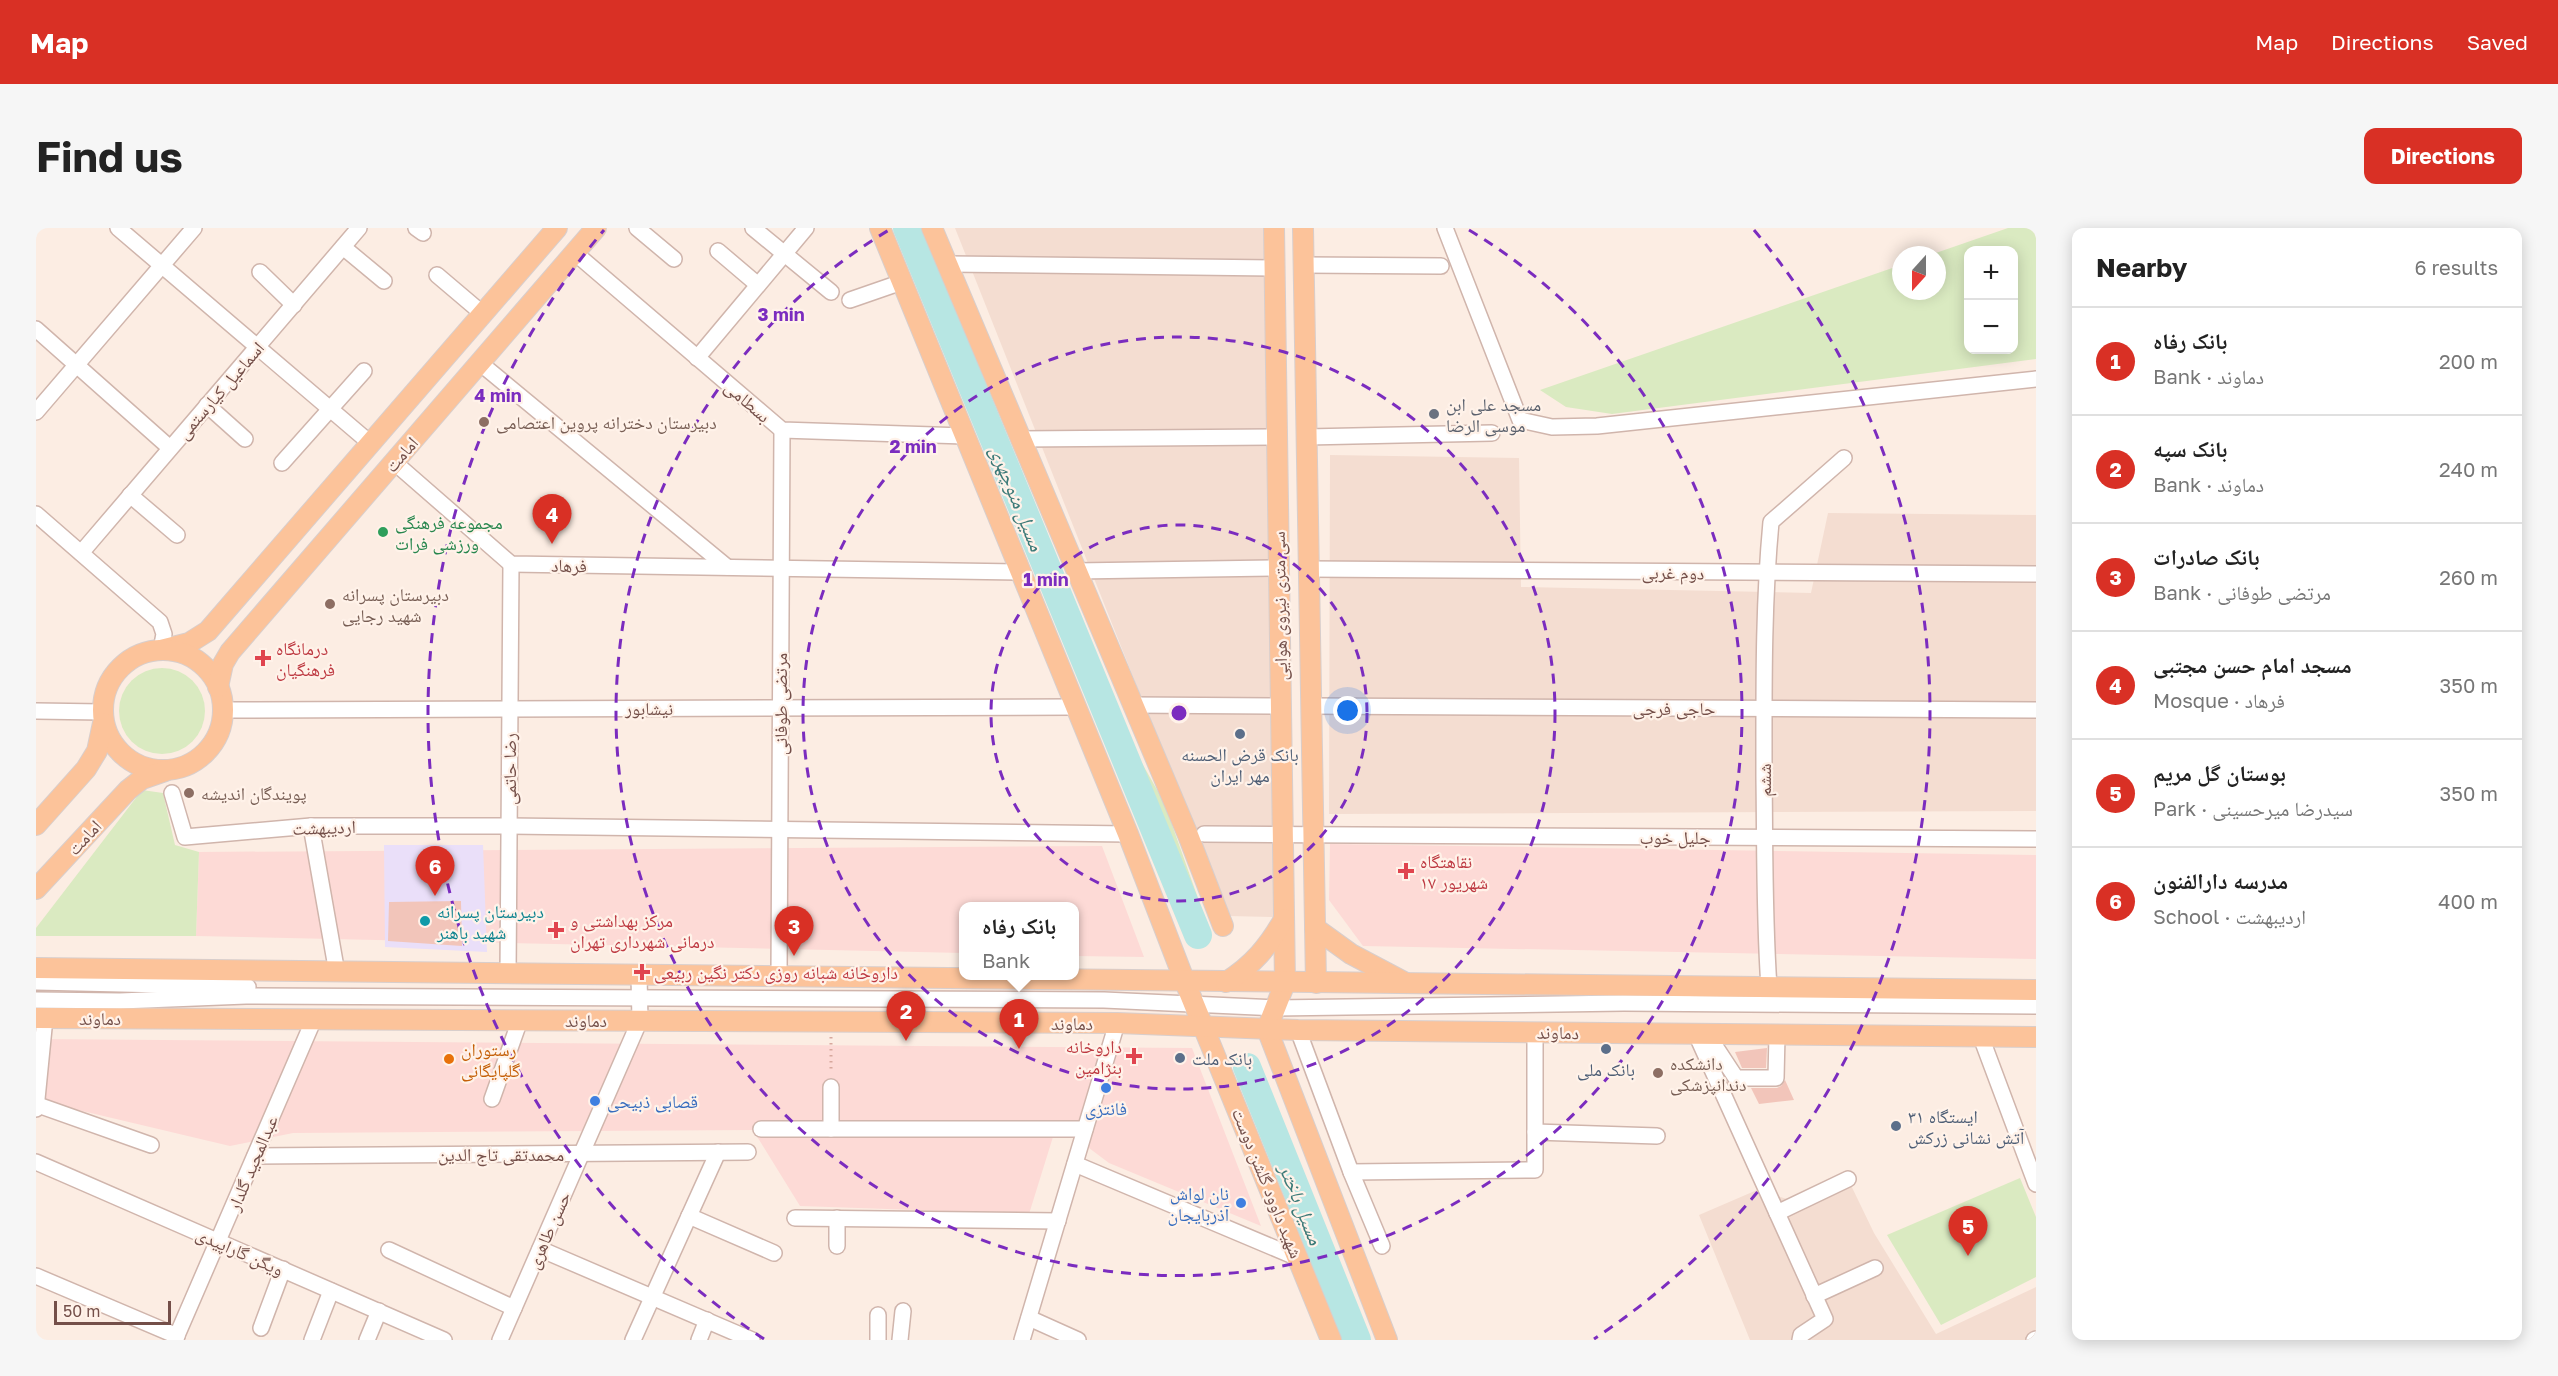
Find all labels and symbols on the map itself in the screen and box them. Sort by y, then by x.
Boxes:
north arrow [1892,246,1946,300]
text: 3 min [757,303,805,325]
street label: اسماعیل کیارستمی [172,337,269,444]
street label: بسطامی [720,375,775,428]
text: 4 min [474,384,522,406]
place label: مسجد علی ابن موسی الرضا [1446,393,1541,437]
marker: مسجد علی ابن موسی الرضا [1427,407,1441,421]
place label: دبیرستان دخترانه پروین اعتصامی [496,411,717,434]
marker: دبیرستان دخترانه پروین اعتصامی [477,415,491,429]
street label: امامت [380,432,422,476]
text: 2 min [889,435,937,457]
water label: مسیل منوچهری [984,442,1050,555]
pin: 4 [532,494,572,544]
place label: مجموعه فرهنگی ورزشی فرات [395,511,503,555]
marker: مجموعه فرهنگی ورزشی فرات [376,525,390,539]
street label: سی متری نیروی هوایی [1267,531,1292,681]
street label: فرهاد [551,554,587,576]
street label: دوم غربی [1641,560,1705,586]
text: 1 min [1023,568,1069,590]
place label: دبیرستان پسرانه شهید رجایی [342,583,449,627]
marker: دبیرستان پسرانه شهید رجایی [323,597,337,611]
place label: درمانگاه فرهنگیان [276,637,335,681]
marker: درمانگاه فرهنگیان [254,649,272,667]
street label: مرتضی طوفانی [769,653,792,755]
your location [1333,696,1362,725]
street label: نیشابور [624,697,673,720]
street label: حاجی فرجی [1633,697,1715,720]
centre of rings [1169,703,1189,723]
marker: بانک قرض الحسنه مهر ایران [1233,727,1247,741]
street label: رضا حاتمی [498,733,521,805]
place label: بانک قرض الحسنه مهر ایران [1181,743,1299,787]
street label: ششم [1753,763,1777,797]
place label: پویندگان اندیشه [201,782,307,805]
marker: پویندگان اندیشه [182,786,196,800]
street label: امامت [62,815,106,859]
street label: اردیبهشت [292,815,356,840]
street label: جلیل خوب [1639,826,1711,849]
pin: 6 [416,846,454,896]
place label: نقاهتگاه ۱۷ شهریور [1420,850,1488,893]
marker: نقاهتگاه ۱۷ شهریور [1397,862,1415,880]
place label: دبیرستان پسرانه شهید باهنر [436,900,544,944]
pin: 3 [774,906,813,956]
place label: مرکز بهداشتی و درمانی شهرداری تهران [570,909,714,953]
marker: دبیرستان پسرانه شهید باهنر [418,914,432,928]
marker: مرکز بهداشتی و درمانی شهرداری تهران [547,921,565,939]
place label: داروخانه شبانه روزی دکتر نگین ربیعی [654,961,898,984]
marker: داروخانه شبانه روزی دکتر نگین ربیعی [635,965,649,979]
pin: 2 [886,992,926,1041]
pin: 1 [1000,1000,1038,1049]
street label: دماوند [79,1007,121,1029]
street label: دماوند [565,1009,607,1031]
street label: دماوند [1051,1012,1093,1034]
street label: دماوند [1537,1021,1579,1043]
place label: داروخانه بنژامین [1066,1035,1122,1079]
place label: رستوران گلپایگانی [461,1038,521,1082]
marker: بانک ملی [1599,1042,1613,1056]
place label: بانک ملت [1192,1047,1252,1070]
marker: داروخانه بنژامین [1127,1049,1141,1063]
marker: بانک ملت [1173,1051,1187,1065]
marker: رستوران گلپایگانی [442,1052,456,1066]
place label: دانشکده دندانپزشکی [1670,1052,1746,1096]
place label: بانک ملی [1577,1058,1635,1081]
marker: دانشکده دندانپزشکی [1651,1066,1665,1080]
marker: فانتزی [1099,1081,1113,1095]
place label: قصابی ذبیحی [607,1090,698,1113]
marker: قصابی ذبیحی [588,1094,602,1108]
place label: فانتزی [1085,1097,1127,1120]
street label: شهید داوود گلشن دوست [1227,1105,1308,1262]
place label: ایستگاه ۳۱ آتش نشانی زرکش [1908,1105,2025,1149]
street label: عبدالمجید گلدار [222,1112,282,1215]
marker: ایستگاه ۳۱ آتش نشانی زرکش [1889,1119,1903,1133]
street label: محمدتقی تاج الدین [438,1143,564,1167]
water label: مسیل باختر [1272,1158,1329,1249]
place label: نان لواش آذربایجان [1168,1182,1229,1226]
street label: حسن طاهری [521,1188,576,1273]
marker: نان لواش آذربایجان [1234,1196,1248,1210]
pin: 5 [1948,1206,1988,1256]
street label: ویگن گاراپیدی [192,1222,287,1281]
scale bar [54,1298,171,1326]

